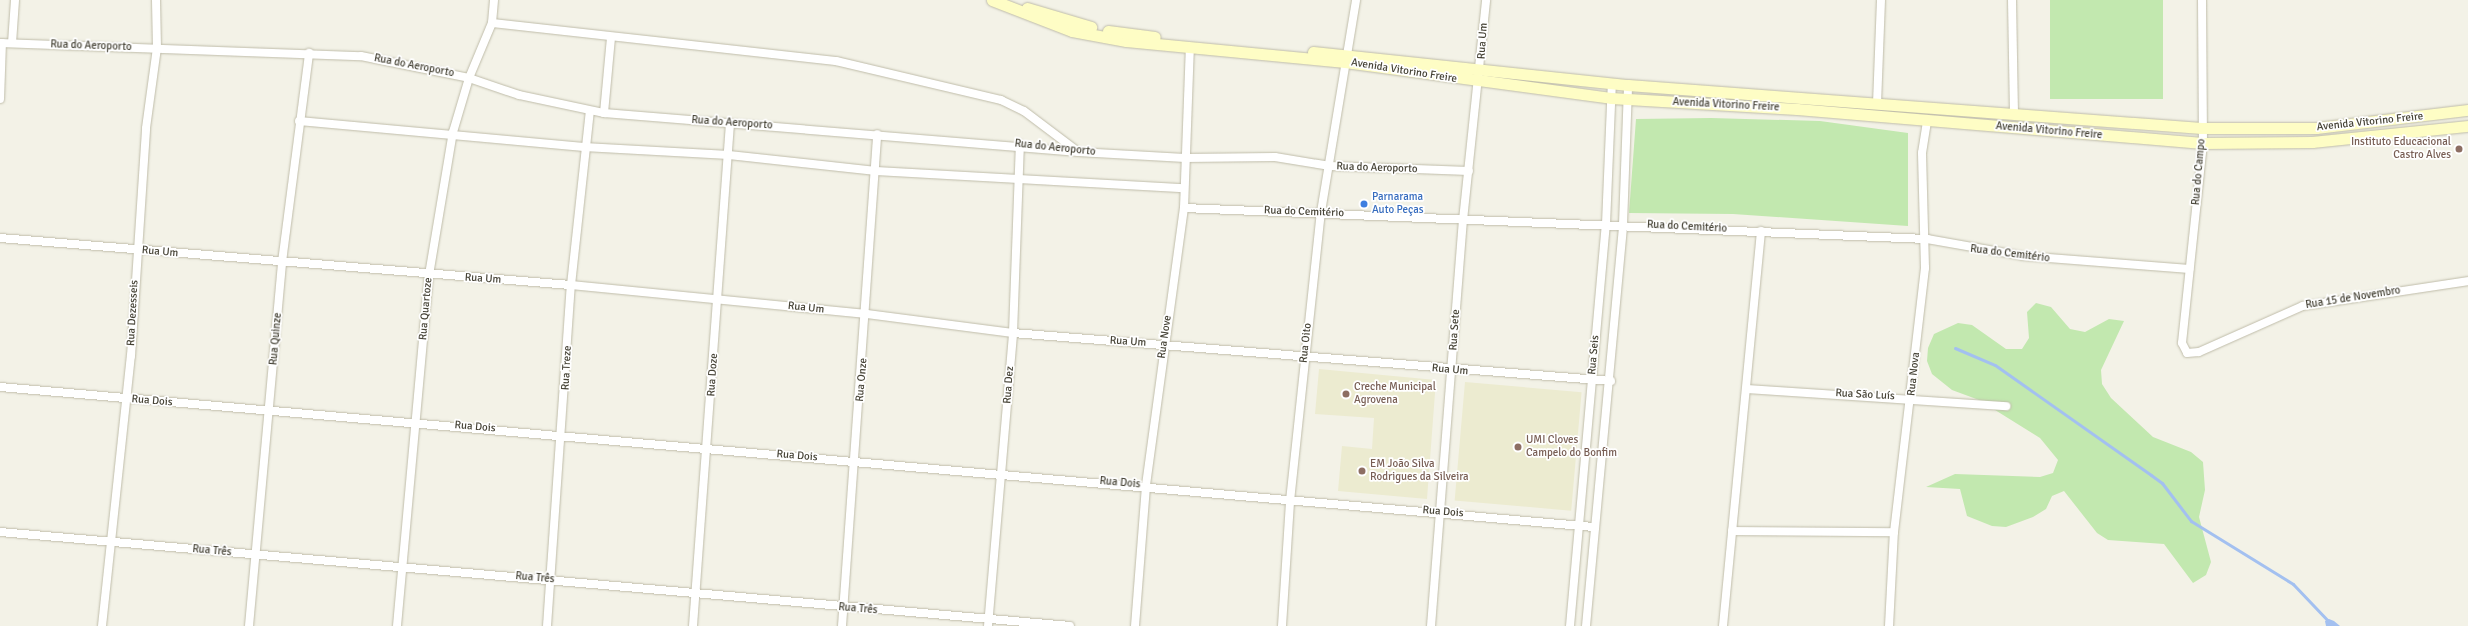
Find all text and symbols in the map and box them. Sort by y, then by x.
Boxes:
street label: Rua Um [1475,22,1491,60]
street label: Rua do Aeroporto [50,38,132,54]
street label: Rua do Aeroporto [373,52,455,80]
street label: Avenida Vitorino Freire [1350,56,1458,86]
street label: Avenida Vitorino Freire [1672,96,1780,114]
street label: Avenida Vitorino Freire [2316,110,2424,134]
street label: Rua do Aeroporto [691,114,773,132]
street label: Avenida Vitorino Freire [1995,120,2103,142]
place label: Instituto Educacional Castro Alves [2351,136,2451,162]
street label: Rua do Aeroporto [1014,137,1096,159]
street label: Rua do Campo [2190,138,2208,206]
marker: Instituto Educacional Castro Alves [2454,144,2464,154]
street label: Rua do Aeroporto [1336,160,1418,176]
place label: Parnarama Auto Peças [1372,191,1424,217]
marker: Parnarama Auto Peças [1359,199,1369,209]
street label: Rua do Cemitério [1264,204,1344,220]
street label: Rua do Cemitério [1647,218,1727,236]
street label: Rua do Cemitério [1969,243,2051,265]
street label: Rua Um [141,244,179,260]
street label: Rua Um [464,271,502,287]
street label: Rua Quartoze [417,277,435,341]
street label: Rua Dezesseis [125,280,141,346]
street label: Rua 15 de Novembro [2305,284,2401,312]
street label: Rua Um [787,300,825,316]
street label: Rua Sete [1447,309,1463,351]
street label: Rua Quinze [267,312,285,366]
street label: Rua Nove [1155,314,1175,360]
street label: Rua Oito [1297,322,1315,364]
street label: Rua Um [1109,334,1147,350]
street label: Rua Seis [1586,335,1602,375]
street label: Rua Treze [559,345,575,391]
street label: Rua Nova [1905,351,1923,397]
street label: Rua Doze [705,353,721,397]
street label: Rua Onze [854,358,870,402]
street label: Rua Um [1431,362,1469,378]
street label: Rua Dez [1001,366,1017,404]
place label: Creche Municipal Agrovena [1354,381,1436,407]
street label: Rua São Luís [1835,387,1895,403]
marker: Creche Municipal Agrovena [1341,389,1351,399]
street label: Rua Dois [131,393,173,409]
street label: Rua Dois [454,419,496,435]
place label: UMI Cloves Campelo do Bonfim [1526,434,1617,460]
marker: UMI Cloves Campelo do Bonfim [1513,442,1523,452]
street label: Rua Dois [776,448,818,464]
place label: EM João Silva Rodrigues da Silveira [1370,458,1469,484]
marker: EM João Silva Rodrigues da Silveira [1357,466,1367,476]
street label: Rua Dois [1099,475,1141,491]
street label: Rua Dois [1422,504,1464,520]
street label: Rua Três [192,543,232,559]
street label: Rua Três [515,570,555,586]
street label: Rua Três [838,601,878,617]

